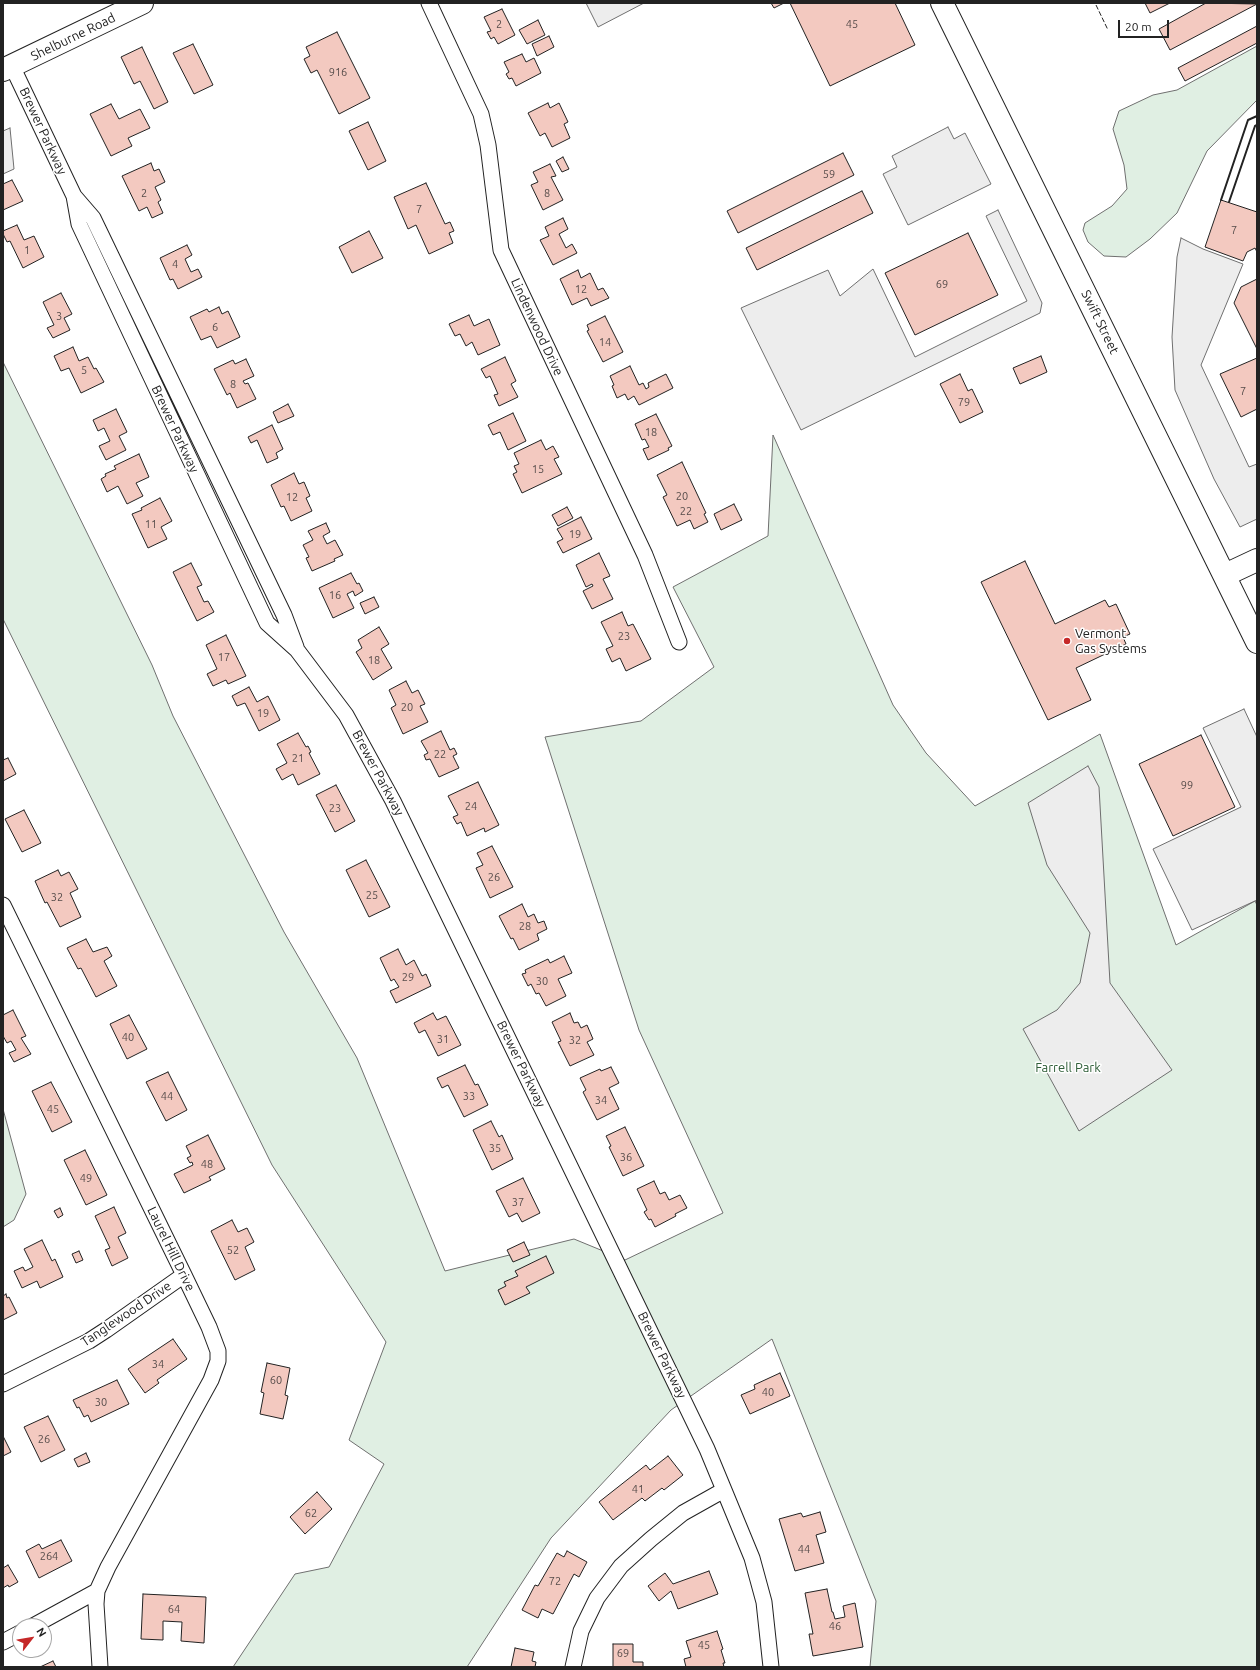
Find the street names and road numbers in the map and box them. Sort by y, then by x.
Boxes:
street label: Shelburne Road [28,10,118,64]
street label: Brewer Parkway [16,85,70,177]
street label: Lindenwood Drive [508,276,566,378]
street label: Swift Street [1078,287,1122,357]
street label: Brewer Parkway [148,383,202,475]
street label: Brewer Parkway [349,728,407,818]
street label: Brewer Parkway [493,1018,549,1110]
street label: Laurel Hill Drive [144,1204,198,1294]
street label: Tanglewood Drive [78,1278,174,1350]
street label: Brewer Parkway [634,1309,690,1401]

